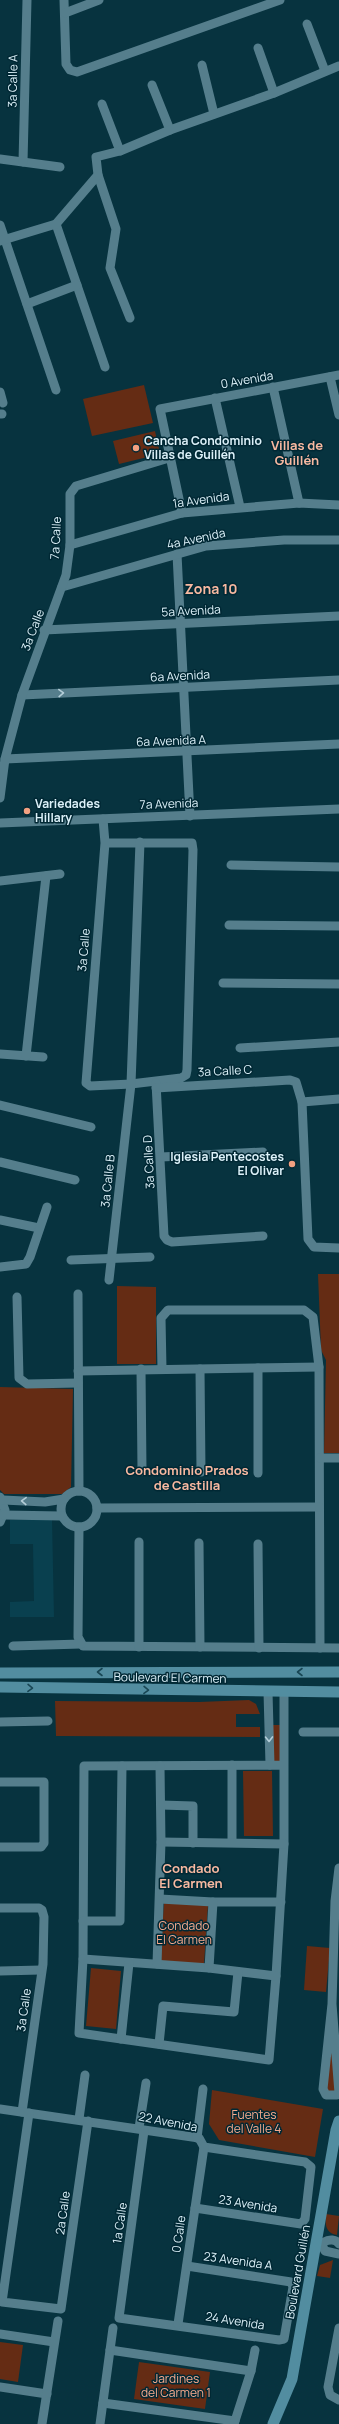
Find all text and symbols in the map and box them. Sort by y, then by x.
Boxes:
street label: 3a Calle A [4,54,21,108]
street label: 0 Avenida [219,367,275,393]
place label: Cancha Condominio Villas de Guillén [144,432,262,463]
district label: Villas de Guillén [271,436,323,469]
marker: Cancha Condominio Villas de Guillén [131,443,141,453]
street label: 1a Avenida [171,487,230,512]
street label: 7a Calle [46,516,65,560]
street label: 4a Avenida [165,524,227,553]
district label: Zona 10 [185,579,237,598]
street label: 5a Avenida [161,600,221,621]
street label: 3a Calle [17,606,48,653]
street label: 6a Avenida [150,665,210,686]
one-way arrow [58,689,64,698]
street label: 6a Avenida A [136,731,207,750]
street label: 7a Avenida [139,794,199,813]
place label: Variedades Hillary [35,795,100,826]
marker: Variedades Hillary [22,806,32,816]
street label: 3a Calle [73,928,94,972]
street label: 3a Calle C [197,1061,253,1080]
street label: 3a Calle D [139,1135,158,1189]
place label: Iglesia Pentecostes El Olivar [170,1148,284,1179]
street label: 3a Calle B [96,1154,119,1208]
marker: Iglesia Pentecostes El Olivar [287,1159,297,1169]
district label: Condominio Prados de Castilla [125,1461,249,1494]
one-way arrow [21,1497,27,1505]
one-way arrow [97,1668,103,1676]
street label: Boulevard El Carmen [113,1668,227,1687]
one-way arrow [297,1668,303,1676]
one-way arrow [27,1684,33,1692]
one-way arrow [143,1686,149,1694]
one-way arrow [265,1736,273,1742]
district label: Condado El Carmen [159,1859,223,1892]
park label: Condado El Carmen [156,1917,212,1948]
street label: 3a Calle [12,1987,35,2033]
park label: Fuentes del Valle 4 [227,2106,281,2137]
street label: 22 Avenida [137,2107,199,2136]
street label: 2a Calle [51,2190,74,2236]
street label: 23 Avenida [217,2190,279,2217]
street label: 1a Calle [108,2201,131,2245]
street label: 0 Calle [167,2214,190,2254]
street label: Boulevard Guillén [281,2224,314,2320]
street label: 23 Avenida A [203,2247,274,2274]
street label: 24 Avenida [204,2307,266,2334]
park label: Jardines del Carmen 1 [141,2370,211,2401]

